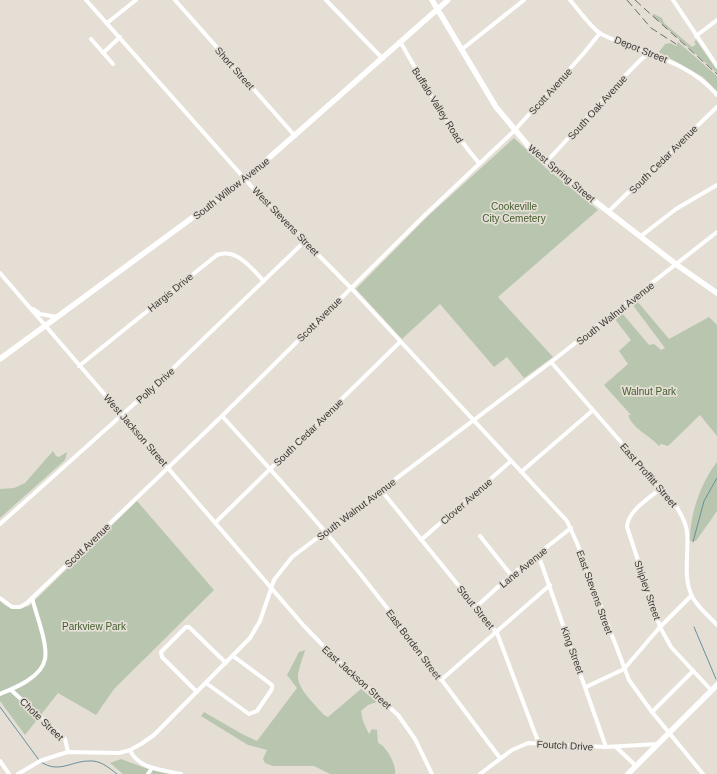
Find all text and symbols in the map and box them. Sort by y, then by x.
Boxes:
street label: Depot Street [613,34,669,65]
street label: Short Street [213,45,257,92]
street label: Buffalo Valley Road [410,65,465,145]
street label: Scott Avenue [527,65,574,117]
street label: South Oak Avenue [565,72,630,142]
street label: South Cedar Avenue [627,123,700,196]
street label: West Spring Street [526,142,597,205]
street label: South Willow Avenue [191,155,272,222]
street label: West Stevens Street [250,185,321,258]
park label: Cookeville City Cemetery [482,201,546,224]
street label: Hargis Drive [145,271,195,314]
street label: South Walnut Avenue [574,279,657,347]
street label: Scott Avenue [295,294,344,344]
street label: Polly Drive [134,365,177,405]
park label: Walnut Park [622,386,677,397]
street label: West Jackson Street [101,392,170,469]
street label: South Cedar Avenue [271,396,346,468]
street label: East Proffitt Street [618,441,679,510]
street label: South Walnut Avenue [315,476,398,543]
street label: Clover Avenue [438,476,495,527]
street label: Scott Avenue [62,521,113,570]
street label: Lane Avenue [497,545,550,590]
street label: East Stevens Street [574,549,615,636]
street label: Shipley Street [632,559,663,622]
street label: Stout Street [455,583,497,631]
street label: East Borden Street [384,607,444,682]
park label: Parkview Park [62,621,127,632]
street label: King Street [559,625,586,675]
street label: East Jackson Street [320,644,394,711]
street label: Chote Street [18,696,66,743]
street label: Foutch Drive [536,739,594,752]

